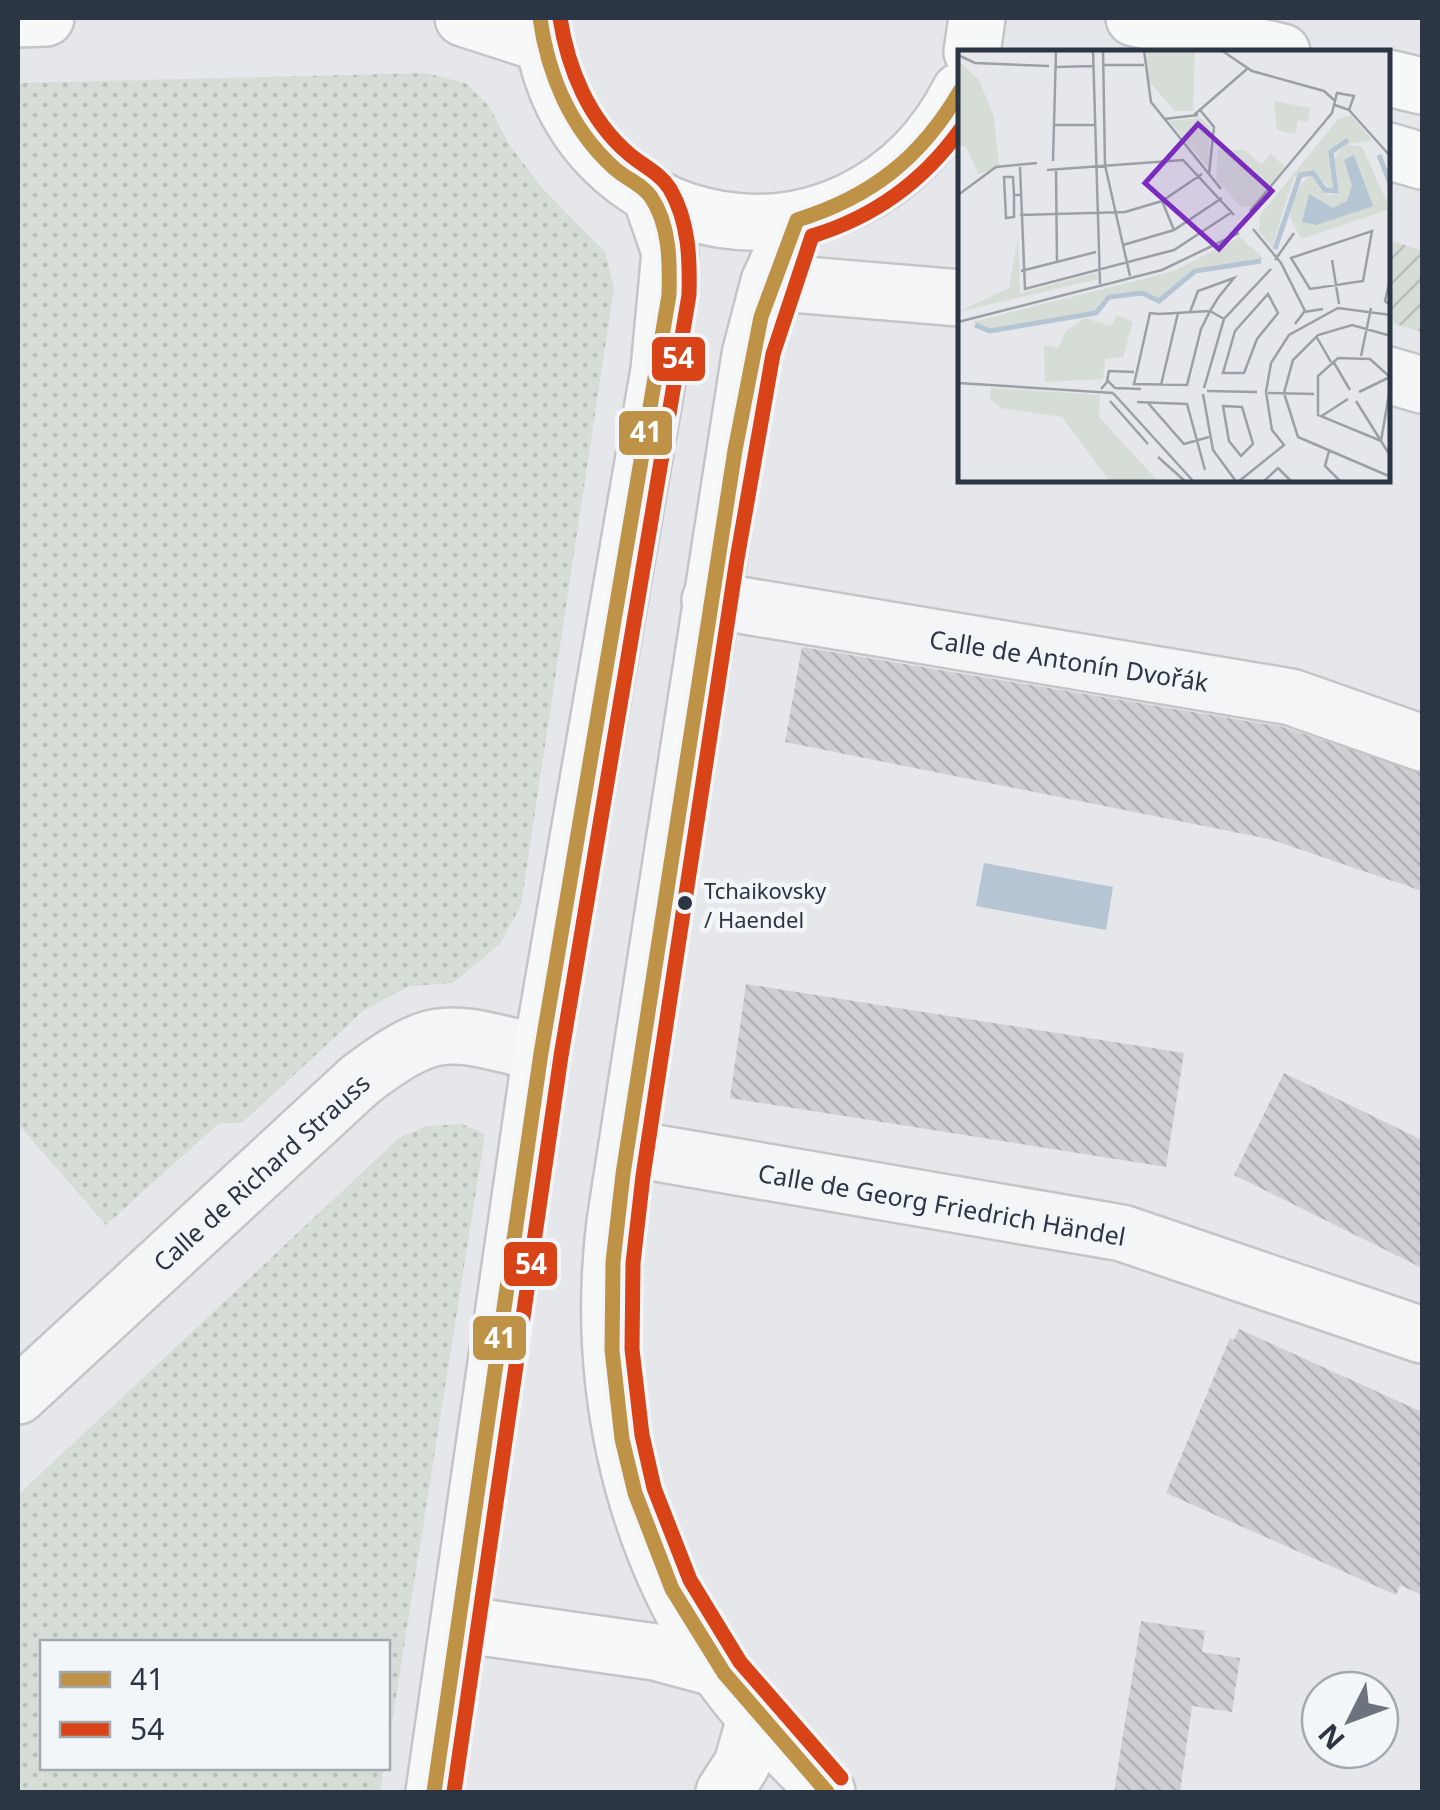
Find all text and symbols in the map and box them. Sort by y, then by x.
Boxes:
inset map [958,50,1390,482]
line badge: 54 [650,335,707,383]
text: 54 [662,338,694,376]
line badge: 41 [617,409,674,457]
text: 41 [630,412,662,450]
street label: Calle de Antonín Dvořák [927,621,1212,699]
place label: Tchaikovsky / Haendel [704,875,827,934]
marker: Tchaikovsky / Haendel [675,893,695,913]
street label: Calle de Richard Strauss [145,1066,377,1278]
street label: Calle de Georg Friedrich Händel [756,1155,1128,1253]
line badge: 54 [502,1240,559,1288]
text: 54 [515,1244,547,1282]
line badge: 41 [471,1314,528,1362]
text: 41 [484,1318,516,1356]
legend [40,1640,390,1770]
text: 41 [130,1658,164,1699]
north arrow [1300,1670,1400,1770]
text: 54 [130,1708,164,1749]
text: N [1309,1716,1352,1759]

